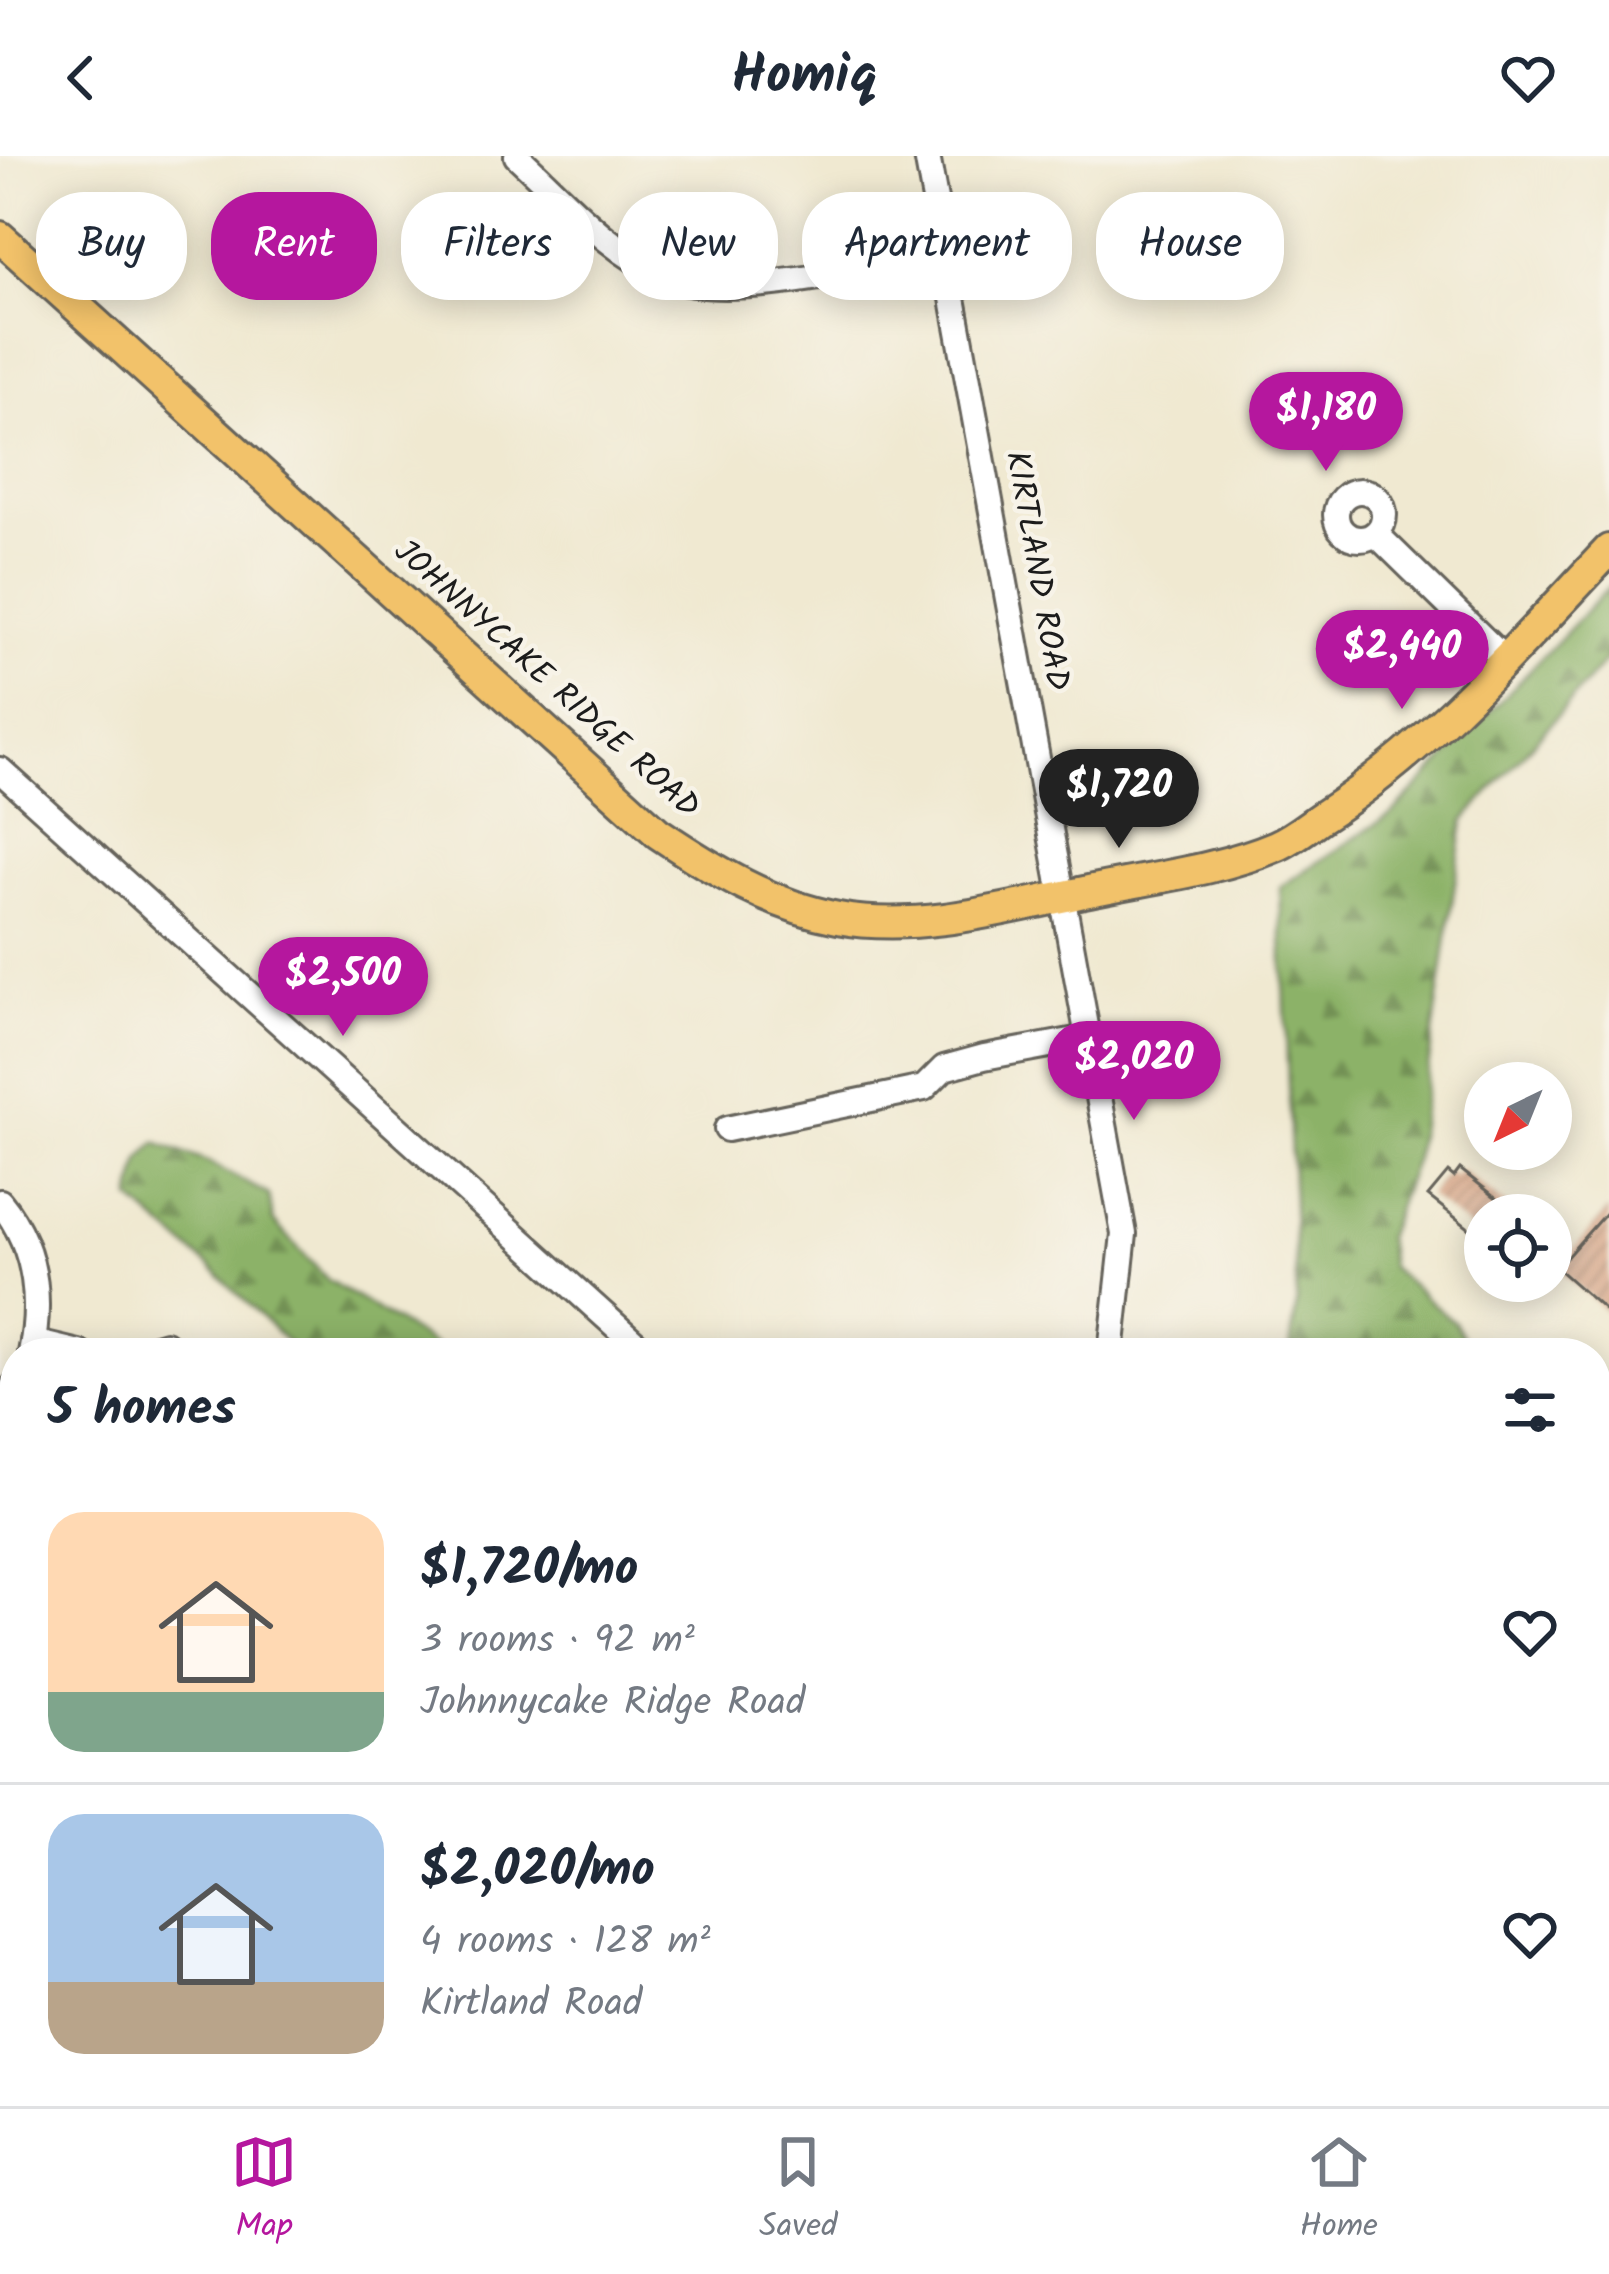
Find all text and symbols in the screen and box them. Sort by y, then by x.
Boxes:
text: Homiq [731,35,878,121]
icon: back [48,45,114,111]
icon: heart [1495,45,1561,111]
chip: Buy [36,192,187,300]
chip: Rent [211,192,377,300]
chip: Filters [401,192,594,300]
chip: New [618,192,778,300]
chip: Apartment [802,192,1072,300]
chip: House [1096,192,1284,300]
pin: $1,180 [1228,372,1424,474]
text: $1,180 [1276,380,1376,442]
street label: KIRTLAND ROAD [989,447,1083,695]
street label: JOHNNYCAKE RIDGE ROAD [381,527,711,833]
pin: $2,440 [1304,610,1500,712]
text: $2,440 [1343,618,1461,680]
pin: $1,720 [1021,749,1217,851]
text: $1,720 [1066,757,1172,819]
pin: $2,500 [245,937,441,1039]
text: $2,500 [285,945,401,1007]
pin: $2,020 [1036,1021,1232,1123]
text: $2,020 [1075,1029,1193,1091]
north arrow [1464,1062,1572,1170]
map controls [1464,1062,1572,1302]
button: locate [1464,1194,1572,1302]
text: 5 homes [48,1370,236,1451]
icon: filters [1497,1377,1563,1443]
text: $1,720/mo [420,1530,638,1611]
icon: home [144,1560,288,1704]
icon: heart [1497,1599,1563,1665]
text: 3 rooms · 92 m² [420,1611,695,1673]
text: Johnnycake Ridge Road [420,1673,805,1735]
text: $2,020/mo [420,1831,655,1912]
icon: home [144,1862,288,2006]
icon: heart [1497,1901,1563,1967]
text: 4 rooms · 128 m² [420,1912,711,1974]
text: Kirtland Road [420,1974,642,2036]
tab: Map [231,2129,297,2254]
tab: Saved [759,2129,838,2254]
tab: Home [1300,2129,1378,2254]

